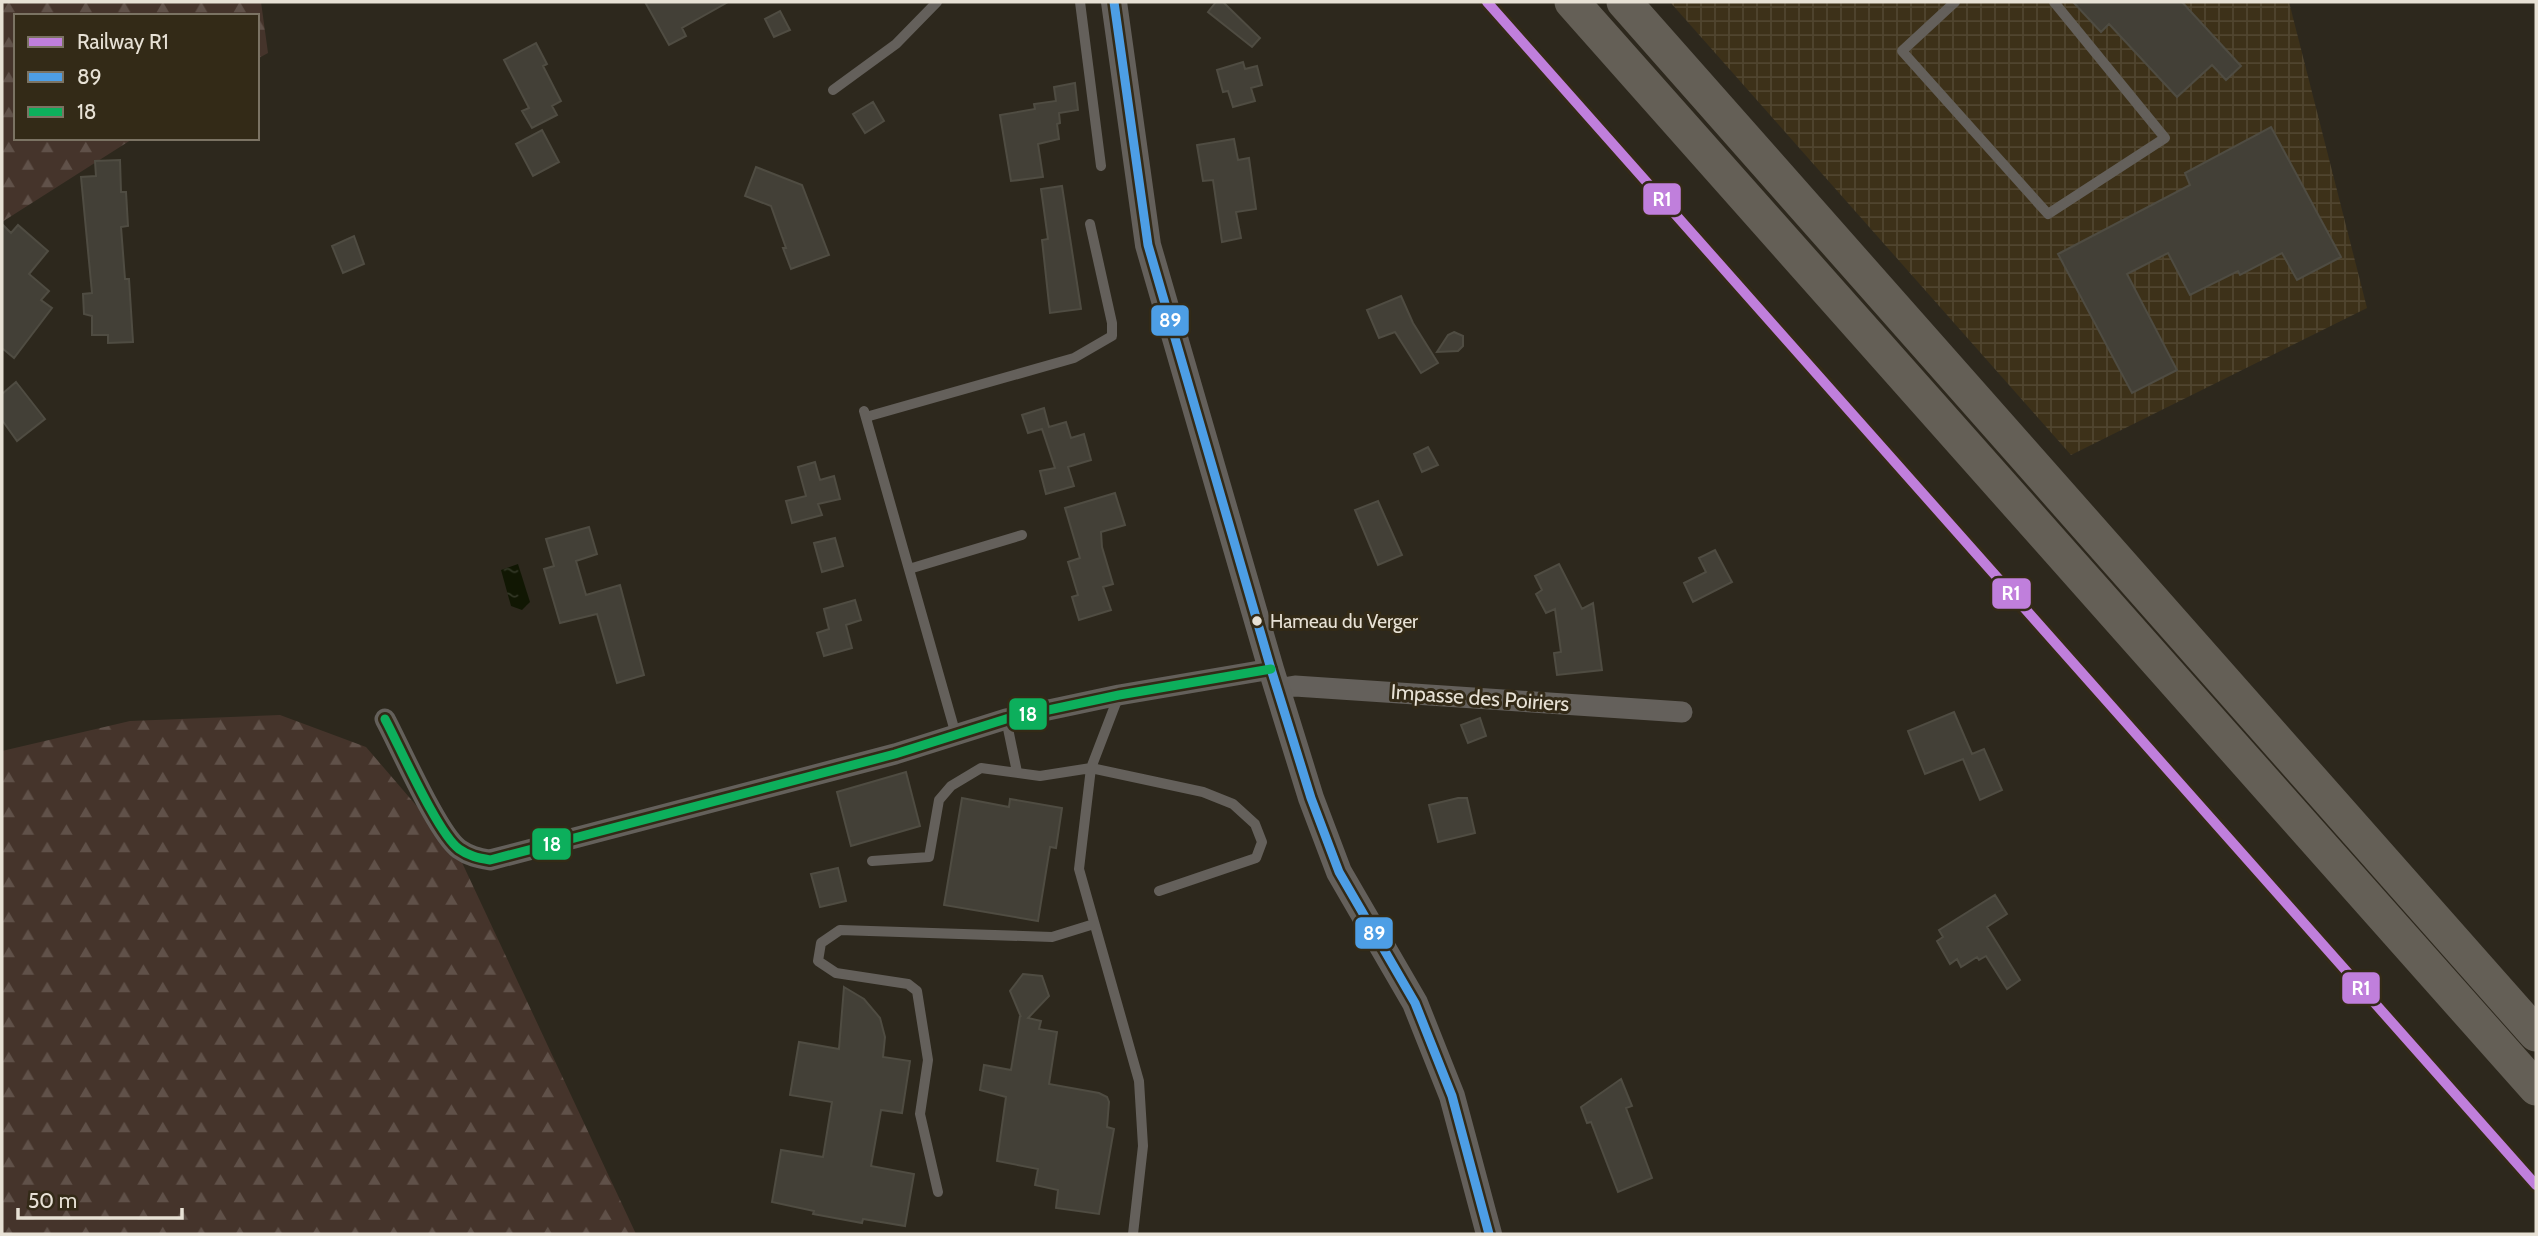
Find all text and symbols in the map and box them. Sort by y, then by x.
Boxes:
legend [14,14,259,140]
text: Railway R1 [77,29,169,54]
text: 89 [77,64,102,89]
text: 18 [77,99,97,124]
line badge: R1 [1642,182,1682,216]
text: R1 [1653,188,1671,211]
line badge: 89 [1150,304,1190,337]
text: 89 [1159,309,1181,332]
line badge: R1 [1991,577,2032,610]
text: R1 [2002,582,2020,605]
place label: Hameau du Verger [1270,610,1418,633]
marker: Hameau du Verger [1250,614,1264,628]
street label: Impasse des Poiriers [1390,679,1570,716]
line badge: 18 [1008,697,1048,731]
text: 18 [1019,703,1037,726]
line badge: 18 [531,827,572,861]
text: 18 [543,833,561,856]
line badge: 89 [1354,916,1394,950]
text: 89 [1363,922,1385,945]
line badge: R1 [2341,971,2381,1005]
text: R1 [2352,977,2370,1000]
scale bar [18,1176,182,1220]
text: 50 m [28,1188,77,1213]

